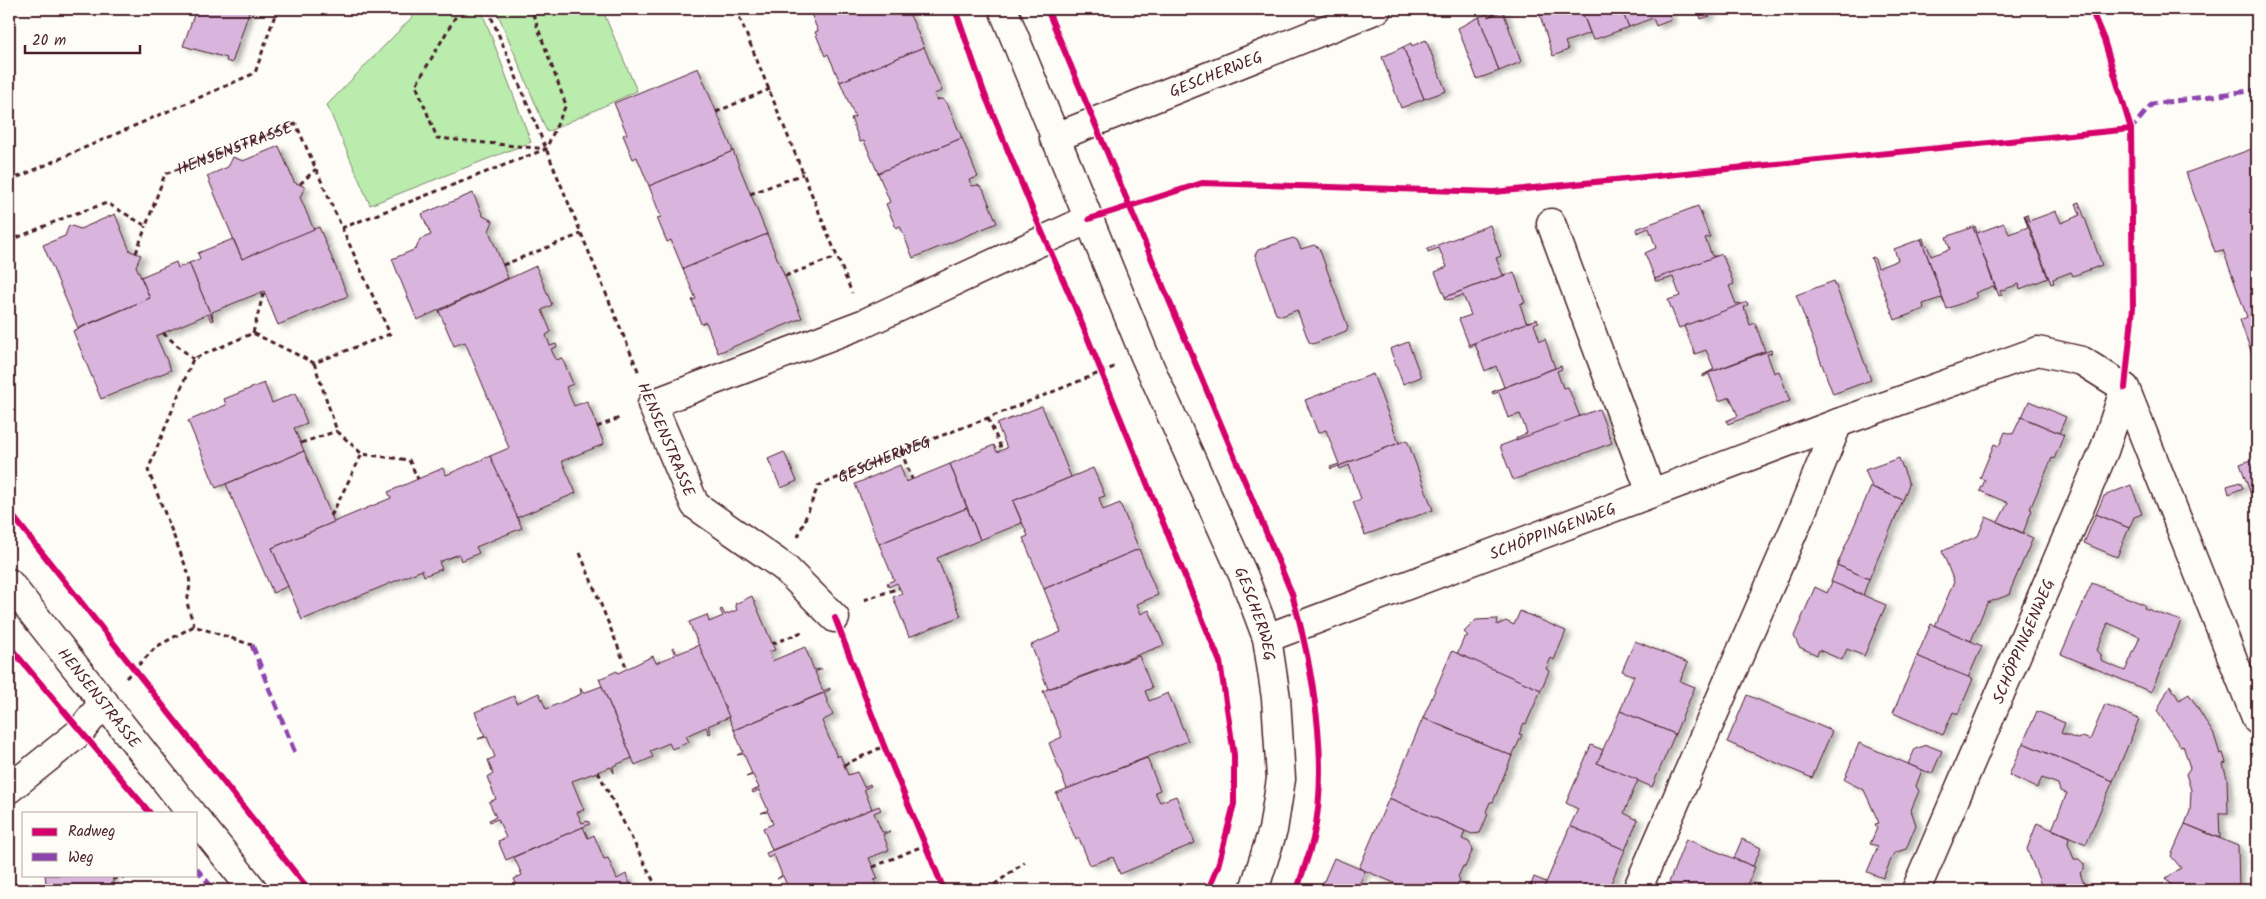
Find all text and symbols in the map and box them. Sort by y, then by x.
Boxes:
scale bar [25,22,140,54]
text: 20 m [32,29,66,53]
street label: GESCHERWEG [1166,45,1266,105]
street label: HENSENSTRASSE [173,115,297,182]
street label: HENSENSTRASSE [630,379,701,501]
street label: GESCHERWEG [834,430,934,490]
street label: SCHÖPPINGENWEG [1486,497,1620,567]
street label: GESCHERWEG [1227,563,1281,663]
street label: SCHÖPPINGENWEG [1986,575,2062,708]
street label: HENSENSTRASSE [51,643,147,755]
legend [22,812,198,876]
text: Radweg [68,820,115,844]
text: Weg [68,846,94,870]

